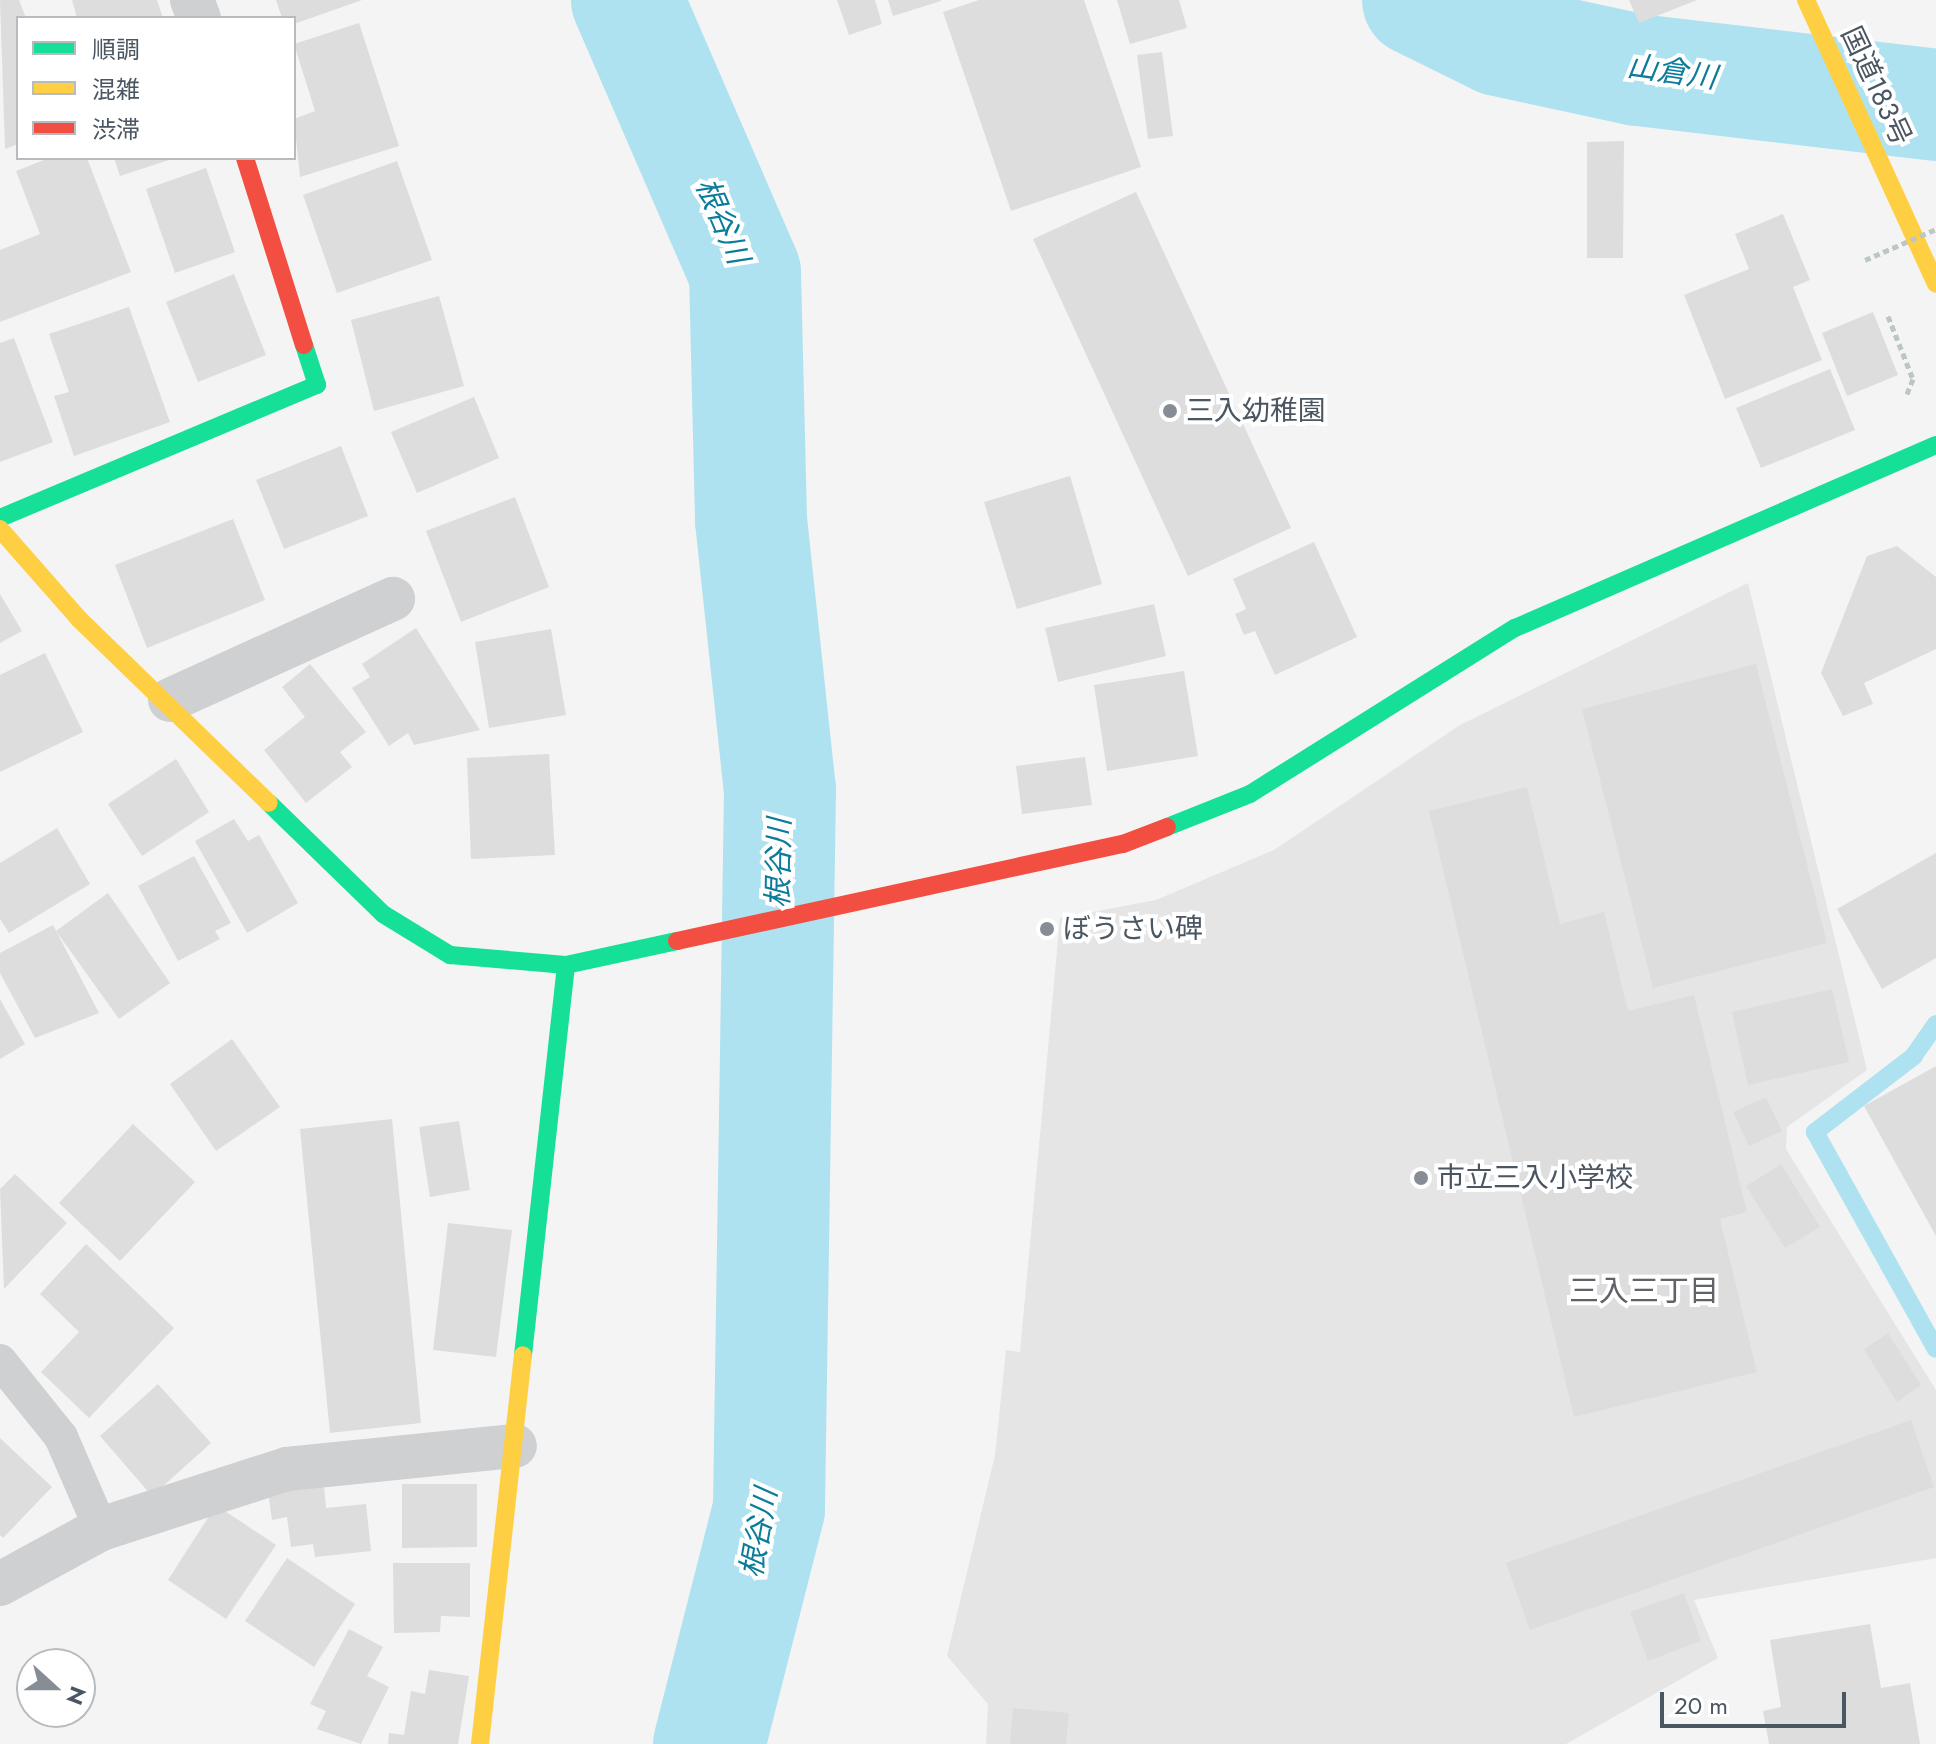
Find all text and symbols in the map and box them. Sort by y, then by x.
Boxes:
legend [16,16,296,160]
street label: 国道183号 [1834,21,1918,151]
text: 順調 [92,32,140,67]
water label: 山倉川 [1625,48,1719,96]
text: 混雑 [92,72,140,107]
text: 渋滞 [92,112,140,147]
water label: 根谷川 [688,173,756,269]
place label: 三入幼稚園 [1186,394,1326,428]
marker: 三入幼稚園 [1161,402,1179,420]
water label: 根谷川 [760,818,798,908]
place label: ぼうさい碑 [1063,912,1203,946]
marker: ぼうさい碑 [1038,920,1056,938]
place label: 市立三入小学校 [1437,1161,1633,1195]
marker: 市立三入小学校 [1412,1169,1430,1187]
district label: 三入三丁目 [1569,1273,1719,1309]
water label: 根谷川 [733,1486,785,1580]
north arrow [16,1648,96,1728]
scale bar [1664,1676,1850,1726]
text: N [58,1682,95,1710]
text: 20 m [1674,1688,1728,1723]

